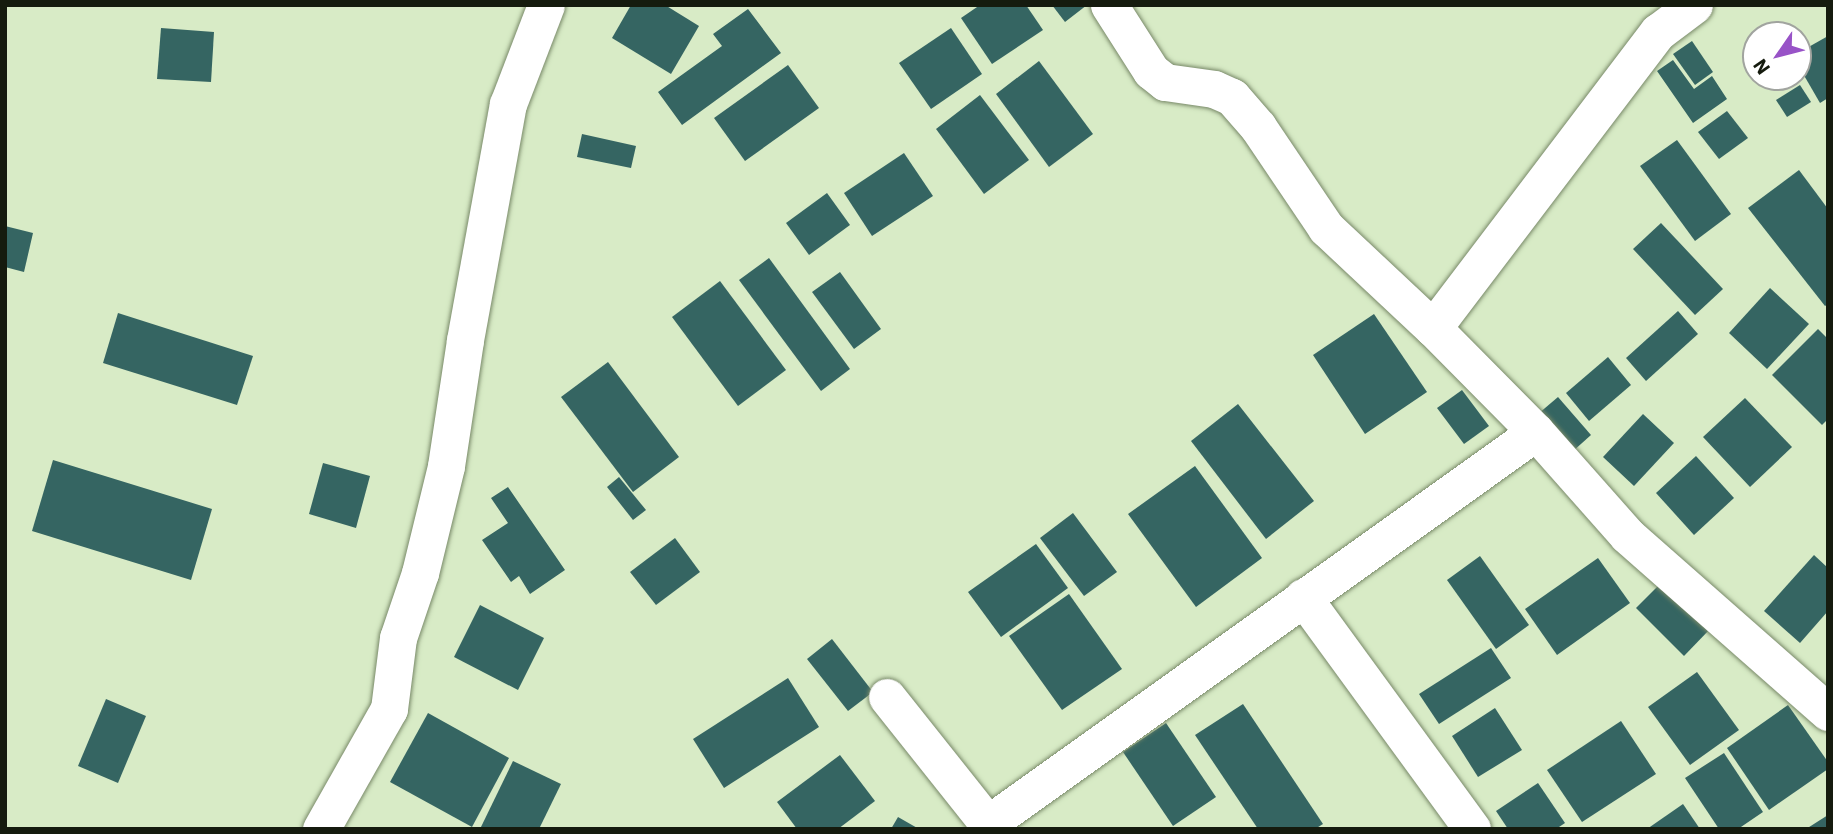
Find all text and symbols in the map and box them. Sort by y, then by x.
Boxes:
north arrow [1742,21,1812,91]
text: N [1748,54,1775,79]

